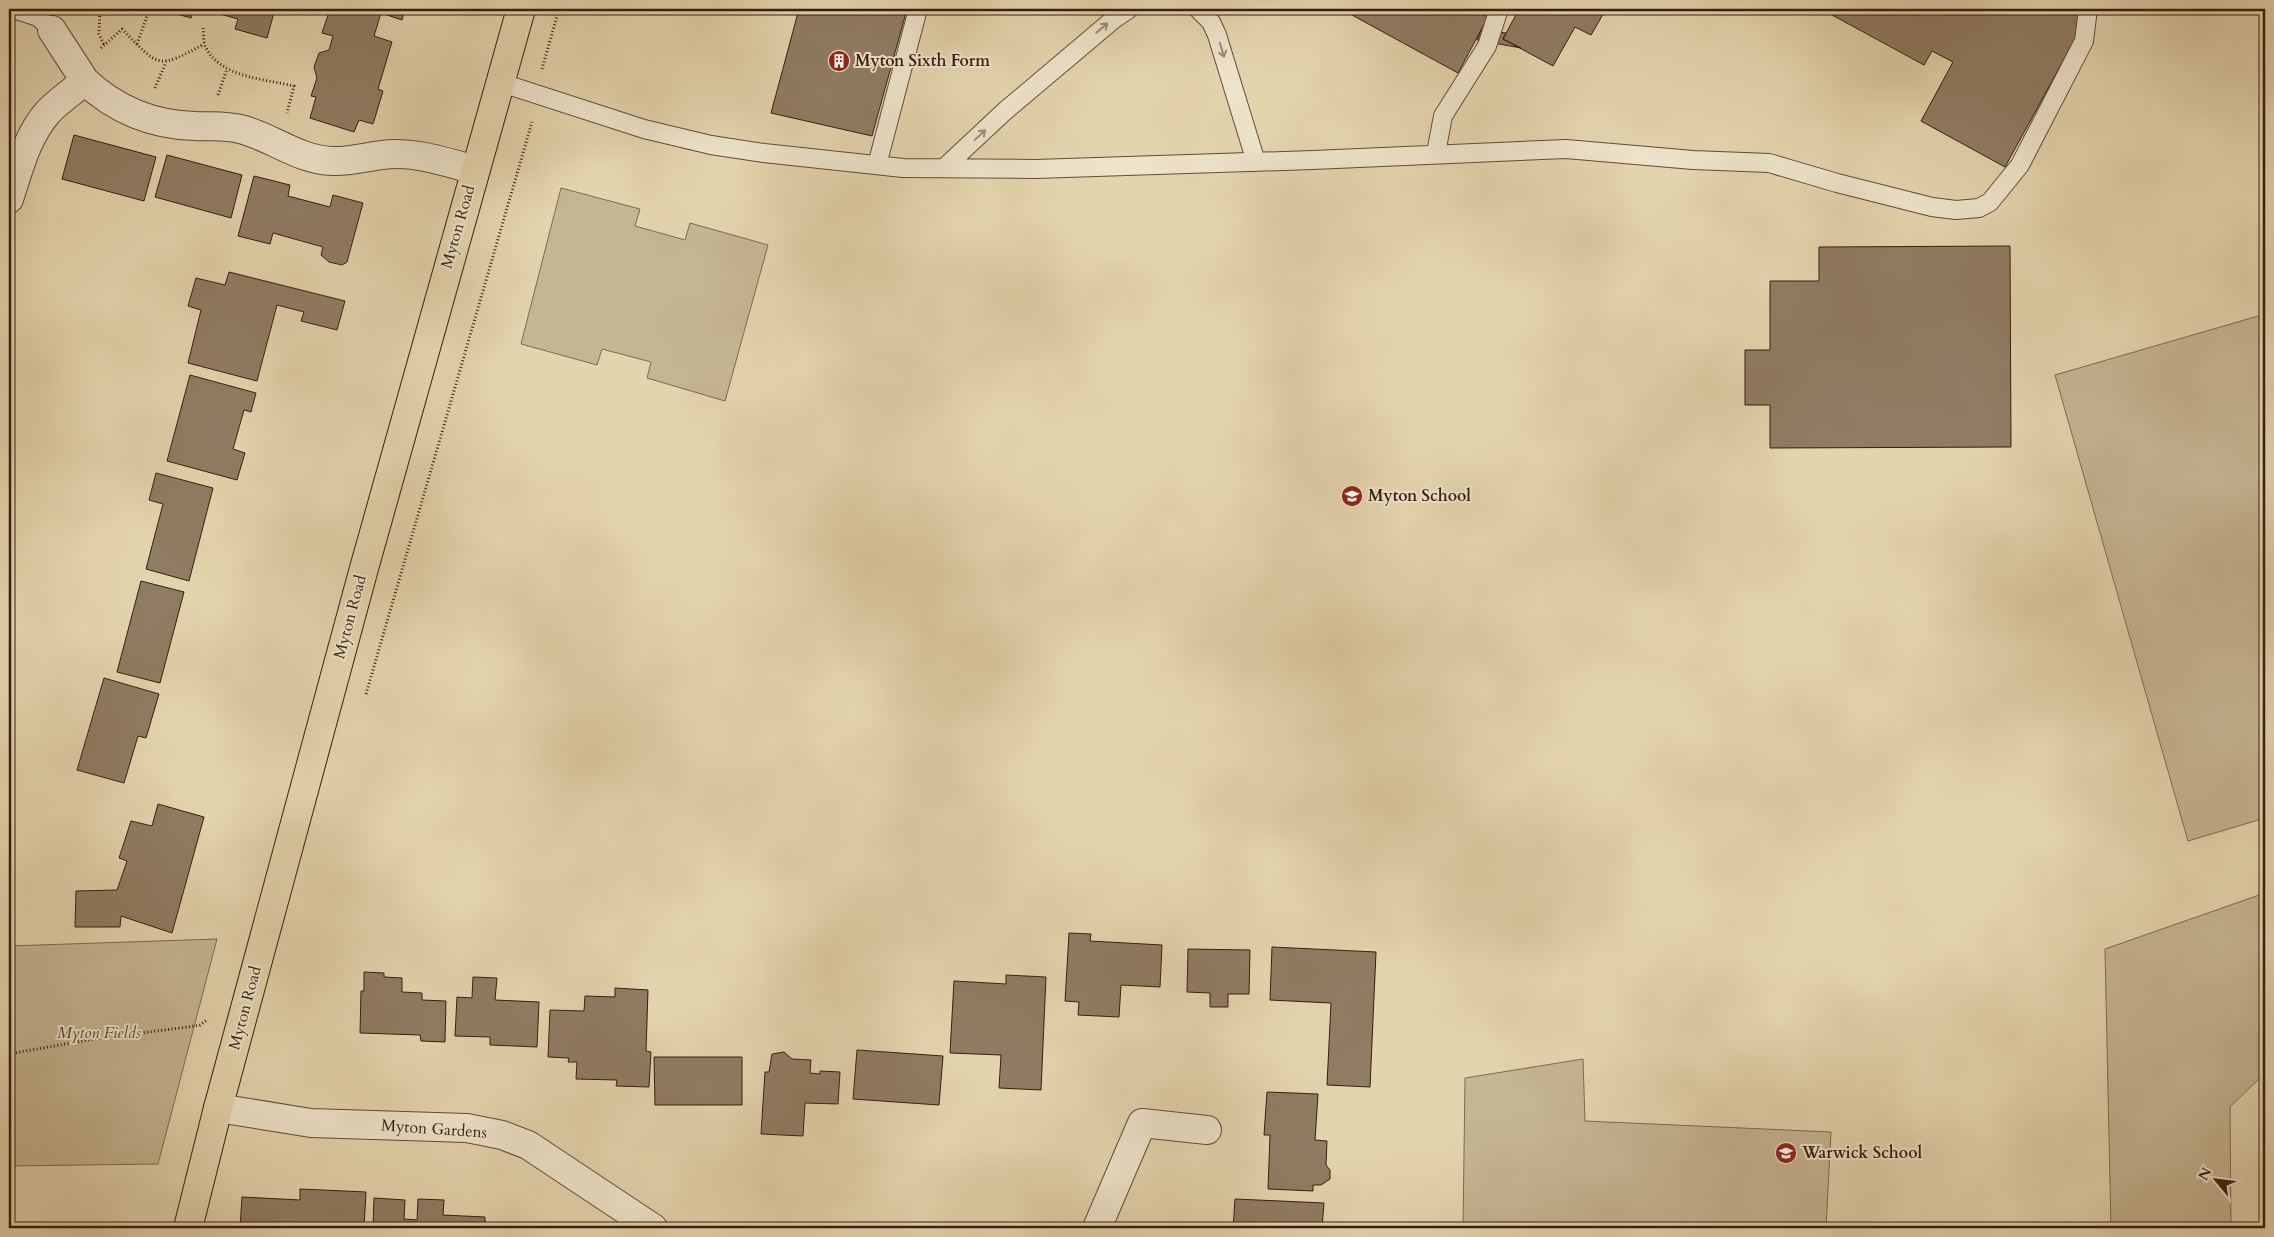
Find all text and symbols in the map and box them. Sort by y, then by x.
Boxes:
one-way arrow [1096,23,1109,34]
one-way arrow [1217,41,1227,57]
building icon: Myton Sixth Form [827,49,851,73]
place label: Myton Sixth Form [855,50,990,72]
one-way arrow [973,129,986,141]
street label: Myton Road [436,182,481,271]
school or university icon: Myton School [1340,484,1364,508]
place label: Myton School [1368,485,1471,507]
street label: Myton Road [328,572,372,661]
street label: Myton Road [223,963,267,1052]
park label: Myton Fields [57,1022,142,1044]
street label: Myton Gardens [380,1114,488,1144]
school or university icon: Warwick School [1774,1141,1798,1165]
place label: Warwick School [1801,1142,1923,1164]
north arrow [2192,1154,2242,1204]
text: N [2194,1164,2216,1184]

